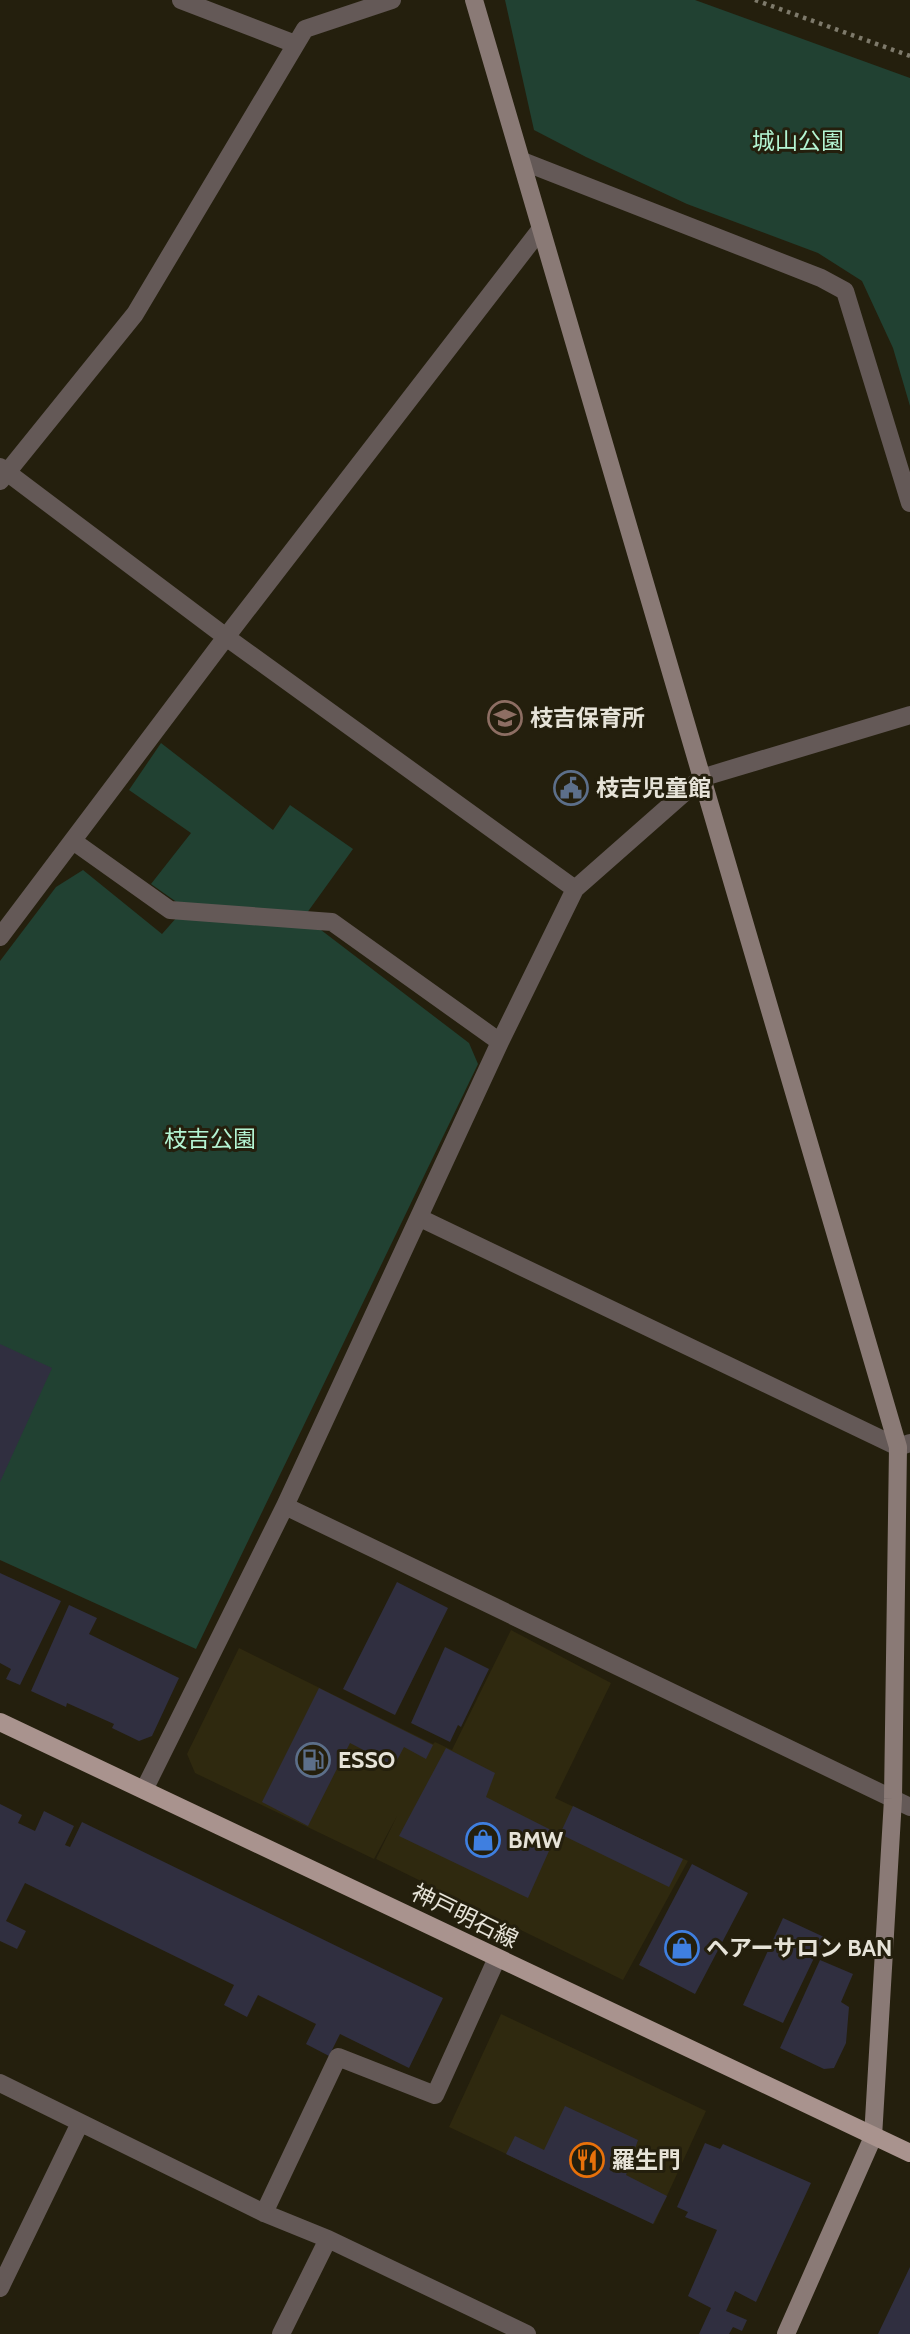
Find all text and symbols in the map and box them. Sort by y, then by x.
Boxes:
park label: 城山公園 [752,127,844,155]
school or university icon: 枝吉保育所 [486,699,524,737]
place label: 枝吉保育所 [530,704,645,732]
public building icon: 枝吉児童館 [552,769,590,807]
place label: 枝吉児童館 [596,774,711,802]
park label: 枝吉公園 [164,1125,256,1153]
fuel station icon: ESSO [294,1741,332,1779]
place label: ESSO [338,1746,395,1774]
shop icon: BMW [464,1821,502,1859]
place label: BMW [508,1826,564,1854]
street label: 神戸明石線 [407,1878,523,1954]
shop icon: ヘアーサロン BAN [663,1929,701,1967]
place label: ヘアーサロン BAN [706,1934,892,1962]
restaurant icon: 羅生門 [568,2141,606,2179]
place label: 羅生門 [612,2146,681,2174]

